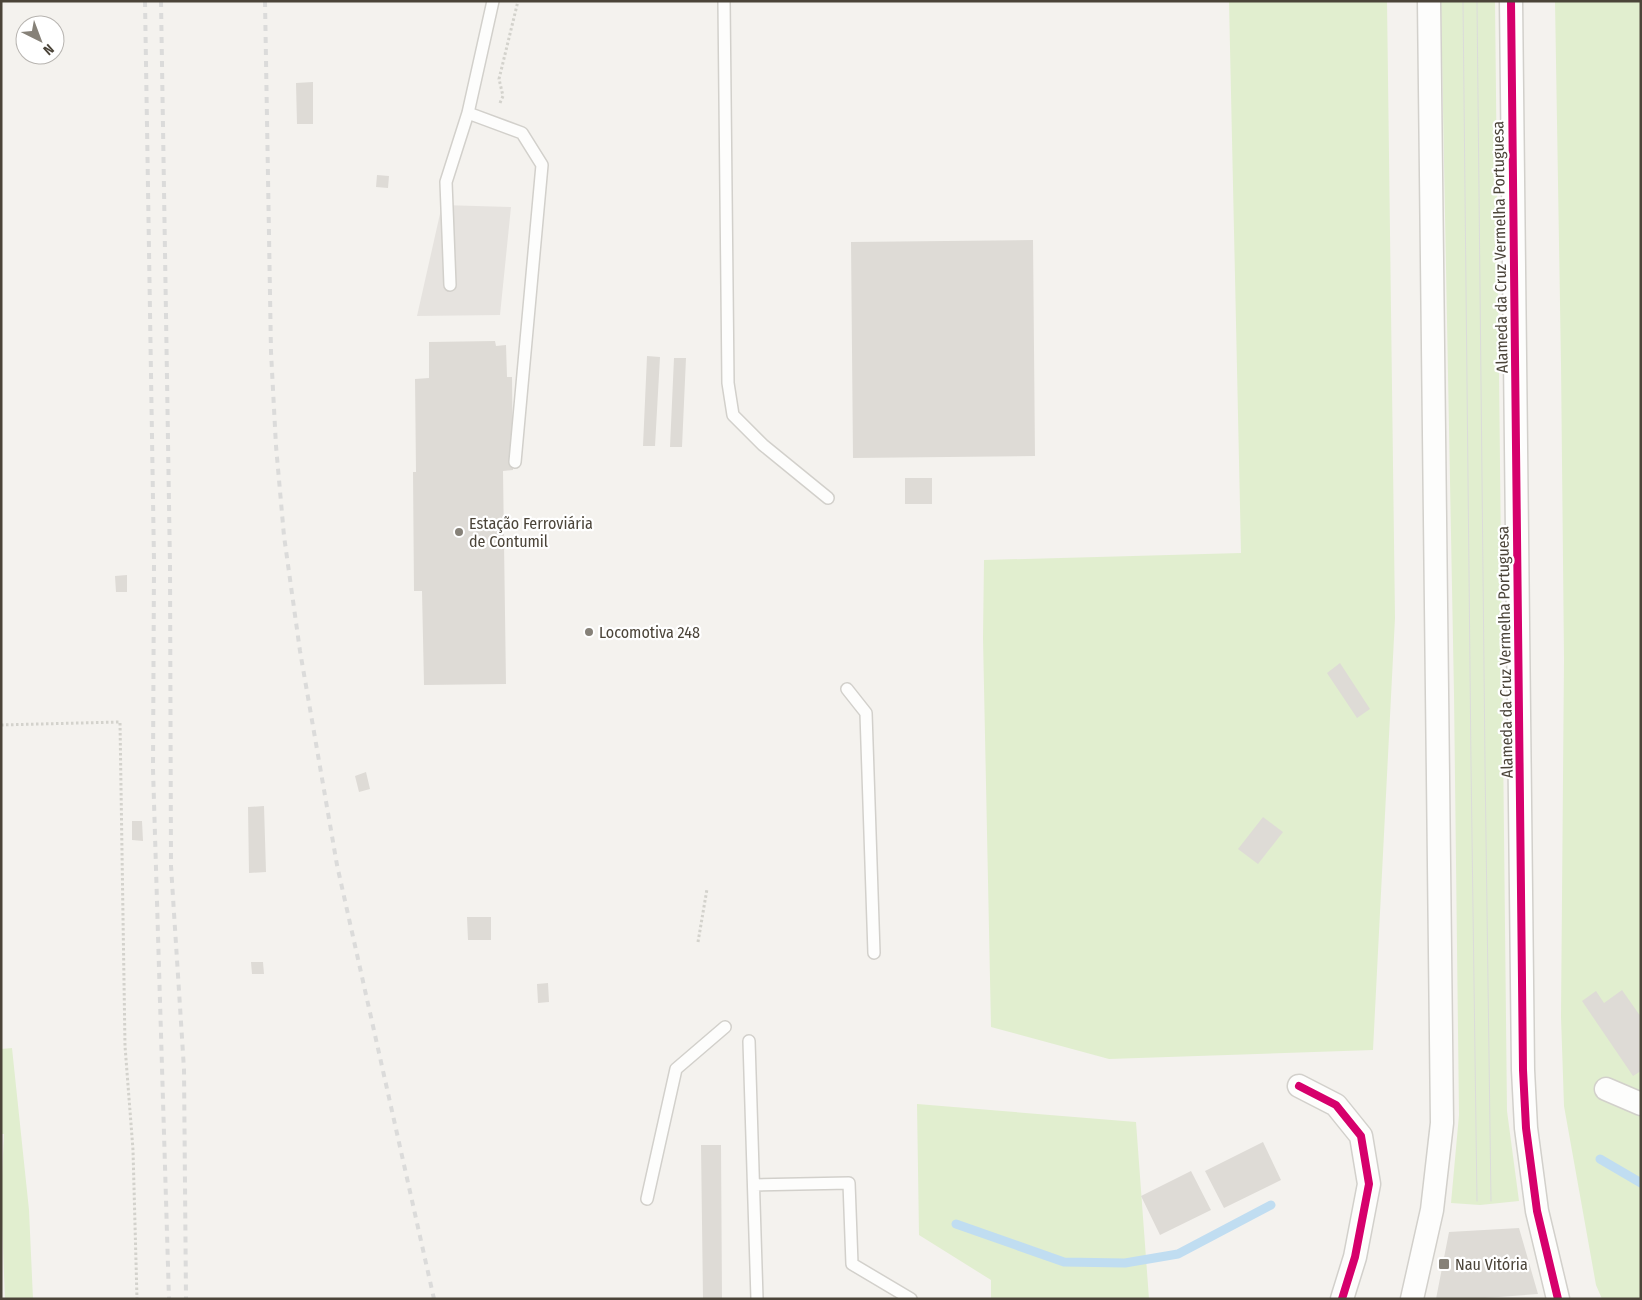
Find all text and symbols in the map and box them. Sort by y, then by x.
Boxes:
north arrow [15,15,65,65]
text: N [40,40,57,58]
street label: Alameda da Cruz Vermelha Portuguesa [1488,121,1512,373]
place label: Estação Ferroviária de Contumil [469,514,593,551]
marker: Estação Ferroviária de Contumil [453,526,465,538]
street label: Alameda da Cruz Vermelha Portuguesa [1493,526,1517,778]
place label: Locomotiva 248 [599,623,700,642]
marker: Locomotiva 248 [583,626,595,638]
place label: Nau Vitória [1455,1255,1528,1274]
marker: Nau Vitória [1437,1257,1451,1271]

